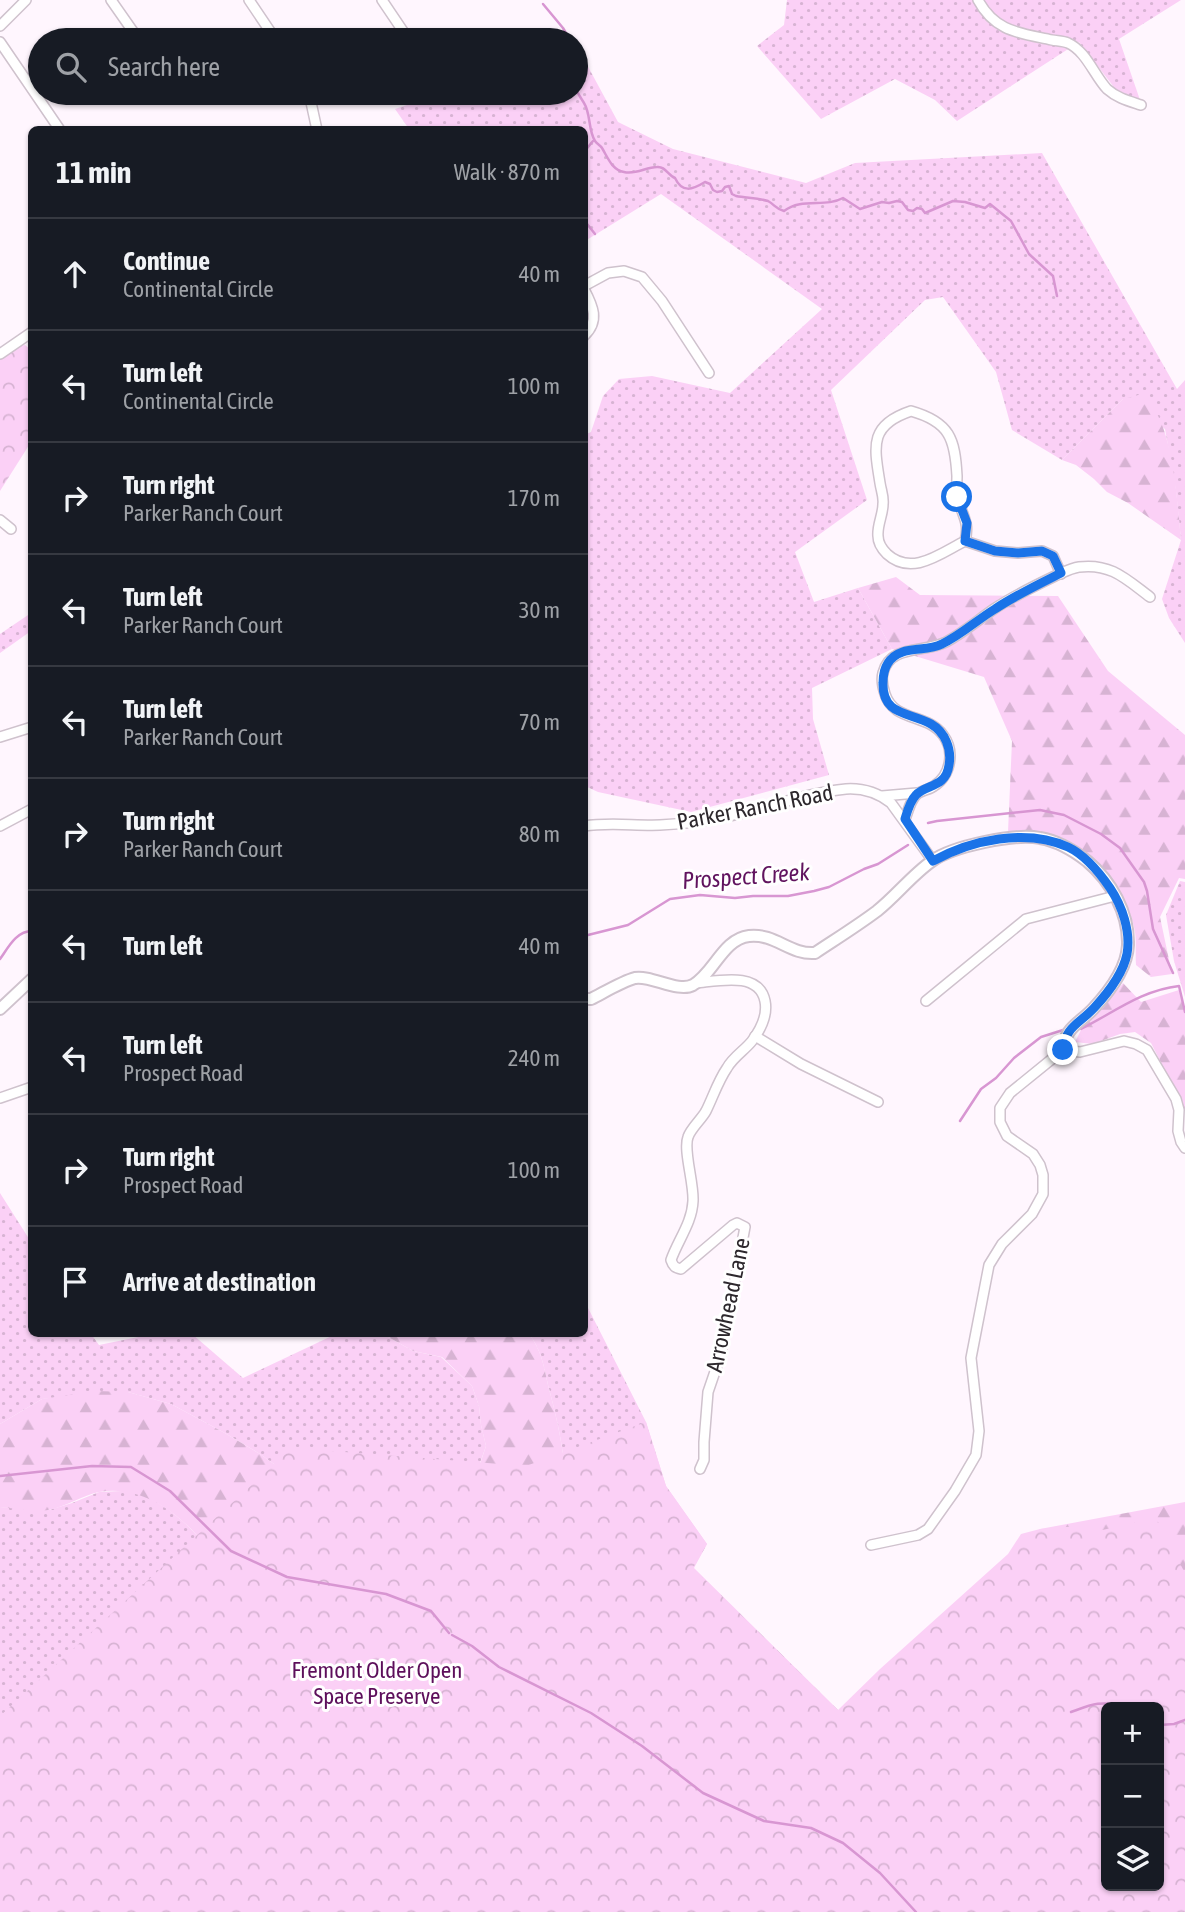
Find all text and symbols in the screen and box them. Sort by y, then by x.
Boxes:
search box [28,28,588,105]
icon: search [52,48,90,86]
text: Search here [108,52,220,82]
text: 11 min [56,155,131,189]
text: Walk · 870 m [454,159,560,185]
text: Continue [123,246,210,276]
icon: ahead [56,255,94,293]
text: 40 m [519,261,560,287]
text: Continental Circle [123,276,274,302]
text: Turn left [123,358,203,388]
icon: left [56,367,94,405]
text: 100 m [508,373,560,399]
text: Continental Circle [123,388,274,414]
text: Turn right [123,470,214,500]
icon: right [56,479,94,517]
route start [941,481,972,512]
text: 170 m [508,485,560,511]
text: Parker Ranch Court [123,500,283,526]
text: Turn left [123,582,203,612]
icon: left [56,591,94,629]
text: 30 m [519,597,560,623]
text: Parker Ranch Court [123,612,283,638]
text: Turn left [123,694,203,724]
icon: left [56,703,94,741]
text: 70 m [519,709,560,735]
text: Parker Ranch Court [123,724,283,750]
street label: Parker Ranch Road [675,779,835,835]
text: Turn right [123,806,214,836]
icon: right [56,815,94,853]
text: 80 m [519,821,560,847]
text: Parker Ranch Court [123,836,283,862]
water label: Prospect Creek [681,858,811,894]
icon: left [56,927,94,965]
text: Turn left [123,931,203,961]
text: 40 m [519,933,560,959]
text: Turn left [123,1030,203,1060]
route end [1047,1034,1078,1065]
icon: left [56,1039,94,1077]
text: 240 m [508,1045,560,1071]
text: Prospect Road [123,1060,243,1086]
text: Turn right [123,1142,214,1172]
icon: right [56,1151,94,1189]
text: 100 m [508,1157,560,1183]
text: Prospect Road [123,1172,243,1198]
street label: Arrowhead Lane [701,1235,755,1375]
icon: arrive [56,1263,94,1301]
text: Arrive at destination [123,1267,316,1297]
park label: Fremont Older Open Space Preserve [292,1657,462,1709]
map controls [1101,1702,1164,1891]
button: + [1101,1702,1164,1765]
button: − [1101,1765,1164,1828]
button: layers [1101,1828,1164,1891]

